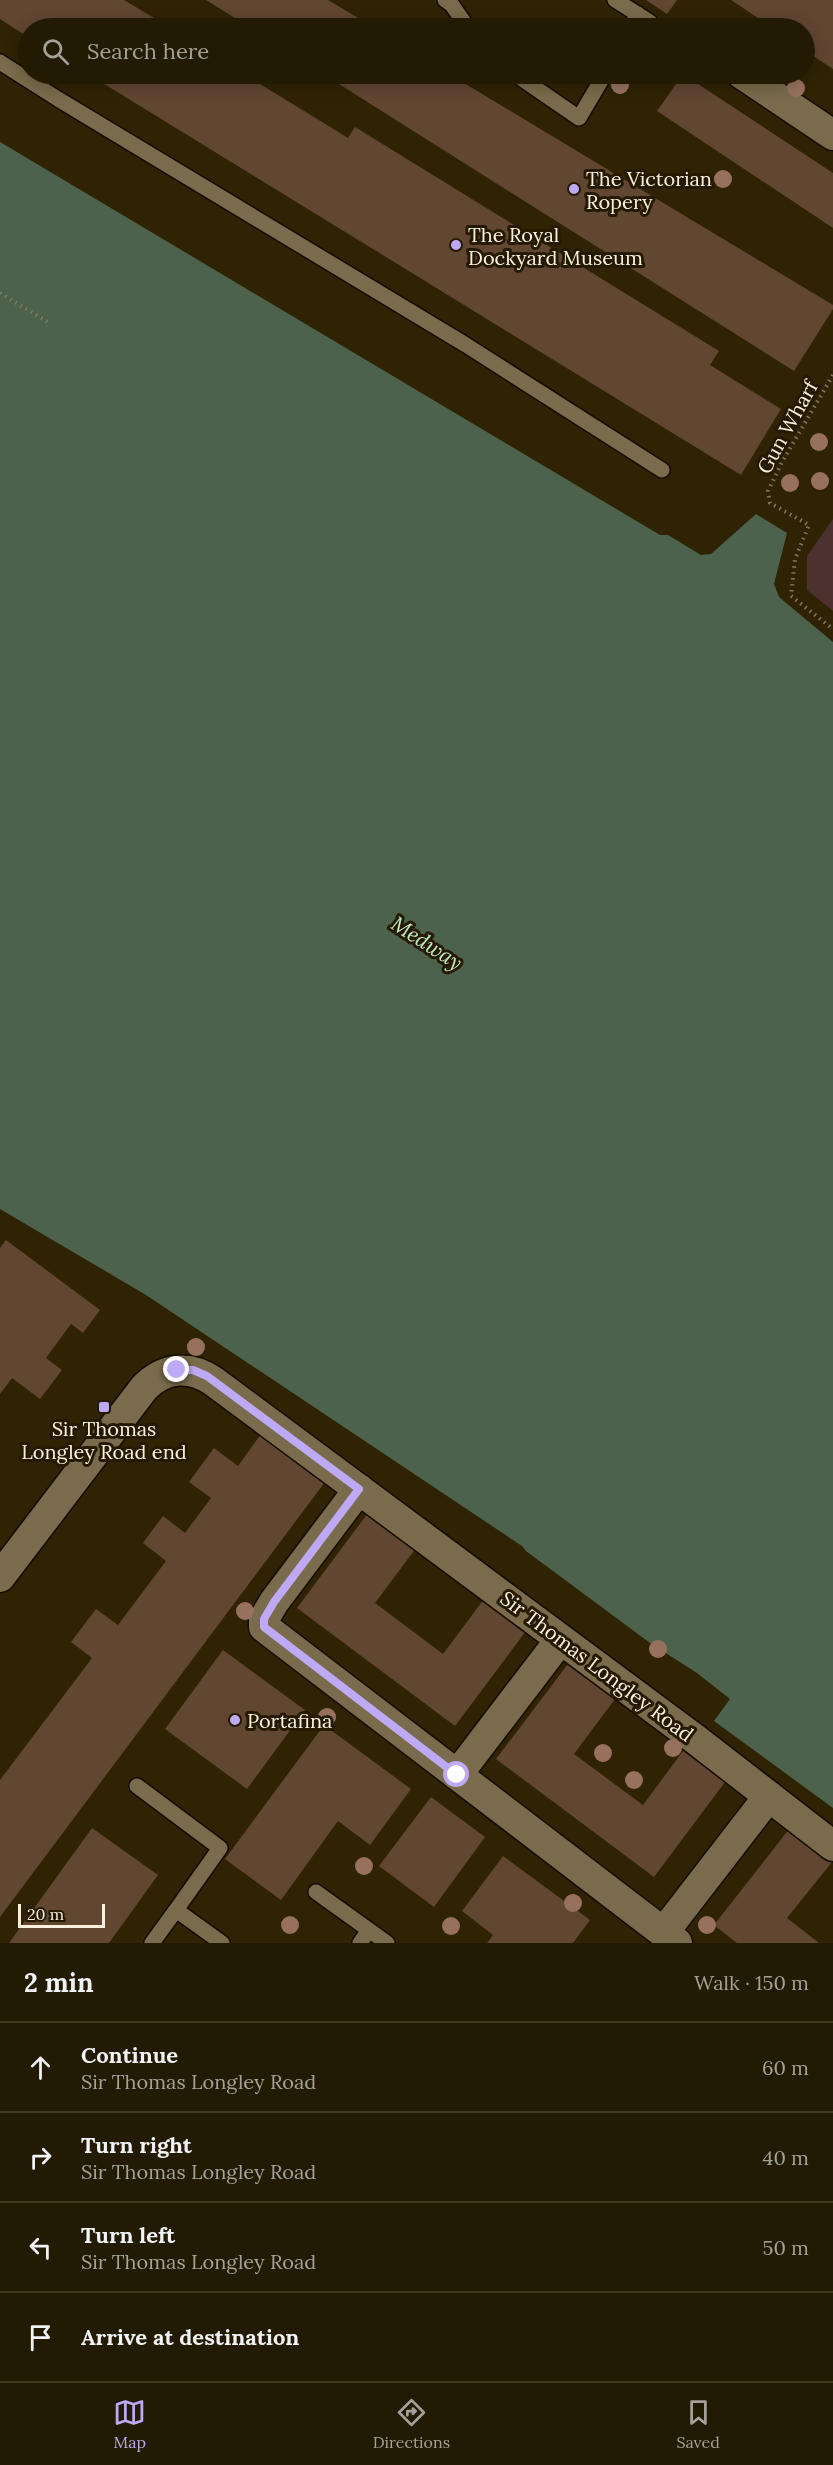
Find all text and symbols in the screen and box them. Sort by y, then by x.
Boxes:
search box [18,18,815,84]
icon: search [39,35,72,68]
text: Search here [87,37,209,65]
place label: The Victorian Ropery [586,166,712,214]
marker: The Victorian Ropery [567,182,581,196]
place label: The Royal Dockyard Museum [468,222,643,270]
marker: The Royal Dockyard Museum [449,238,463,252]
street label: Gun Wharf [751,375,823,478]
water label: Medway [386,910,468,976]
route end [163,1356,189,1382]
marker: Sir Thomas Longley Road end [97,1400,111,1414]
place label: Sir Thomas Longley Road end [21,1416,187,1464]
street label: Sir Thomas Longley Road [496,1585,699,1747]
place label: Portafina [247,1708,332,1733]
marker: Portafina [228,1713,242,1727]
route start [443,1761,469,1787]
scale bar [18,1901,105,1928]
text: 20 m [27,1904,64,1924]
text: 2 min [24,1966,94,1999]
text: Walk · 150 m [694,1970,809,1995]
text: Continue [81,2041,178,2069]
icon: ahead [24,2051,57,2084]
text: 60 m [762,2055,809,2080]
text: Sir Thomas Longley Road [81,2069,316,2094]
text: Turn right [81,2131,192,2159]
icon: right [24,2141,57,2174]
text: 40 m [763,2145,809,2170]
text: Sir Thomas Longley Road [81,2159,316,2184]
text: Turn left [81,2221,175,2249]
icon: left [24,2231,57,2264]
text: 50 m [763,2235,809,2260]
text: Sir Thomas Longley Road [81,2249,316,2274]
icon: arrive [24,2321,57,2354]
text: Arrive at destination [81,2323,299,2351]
tab: Map [113,2396,146,2452]
tab: Directions [373,2396,450,2452]
tab: Saved [676,2396,720,2452]

